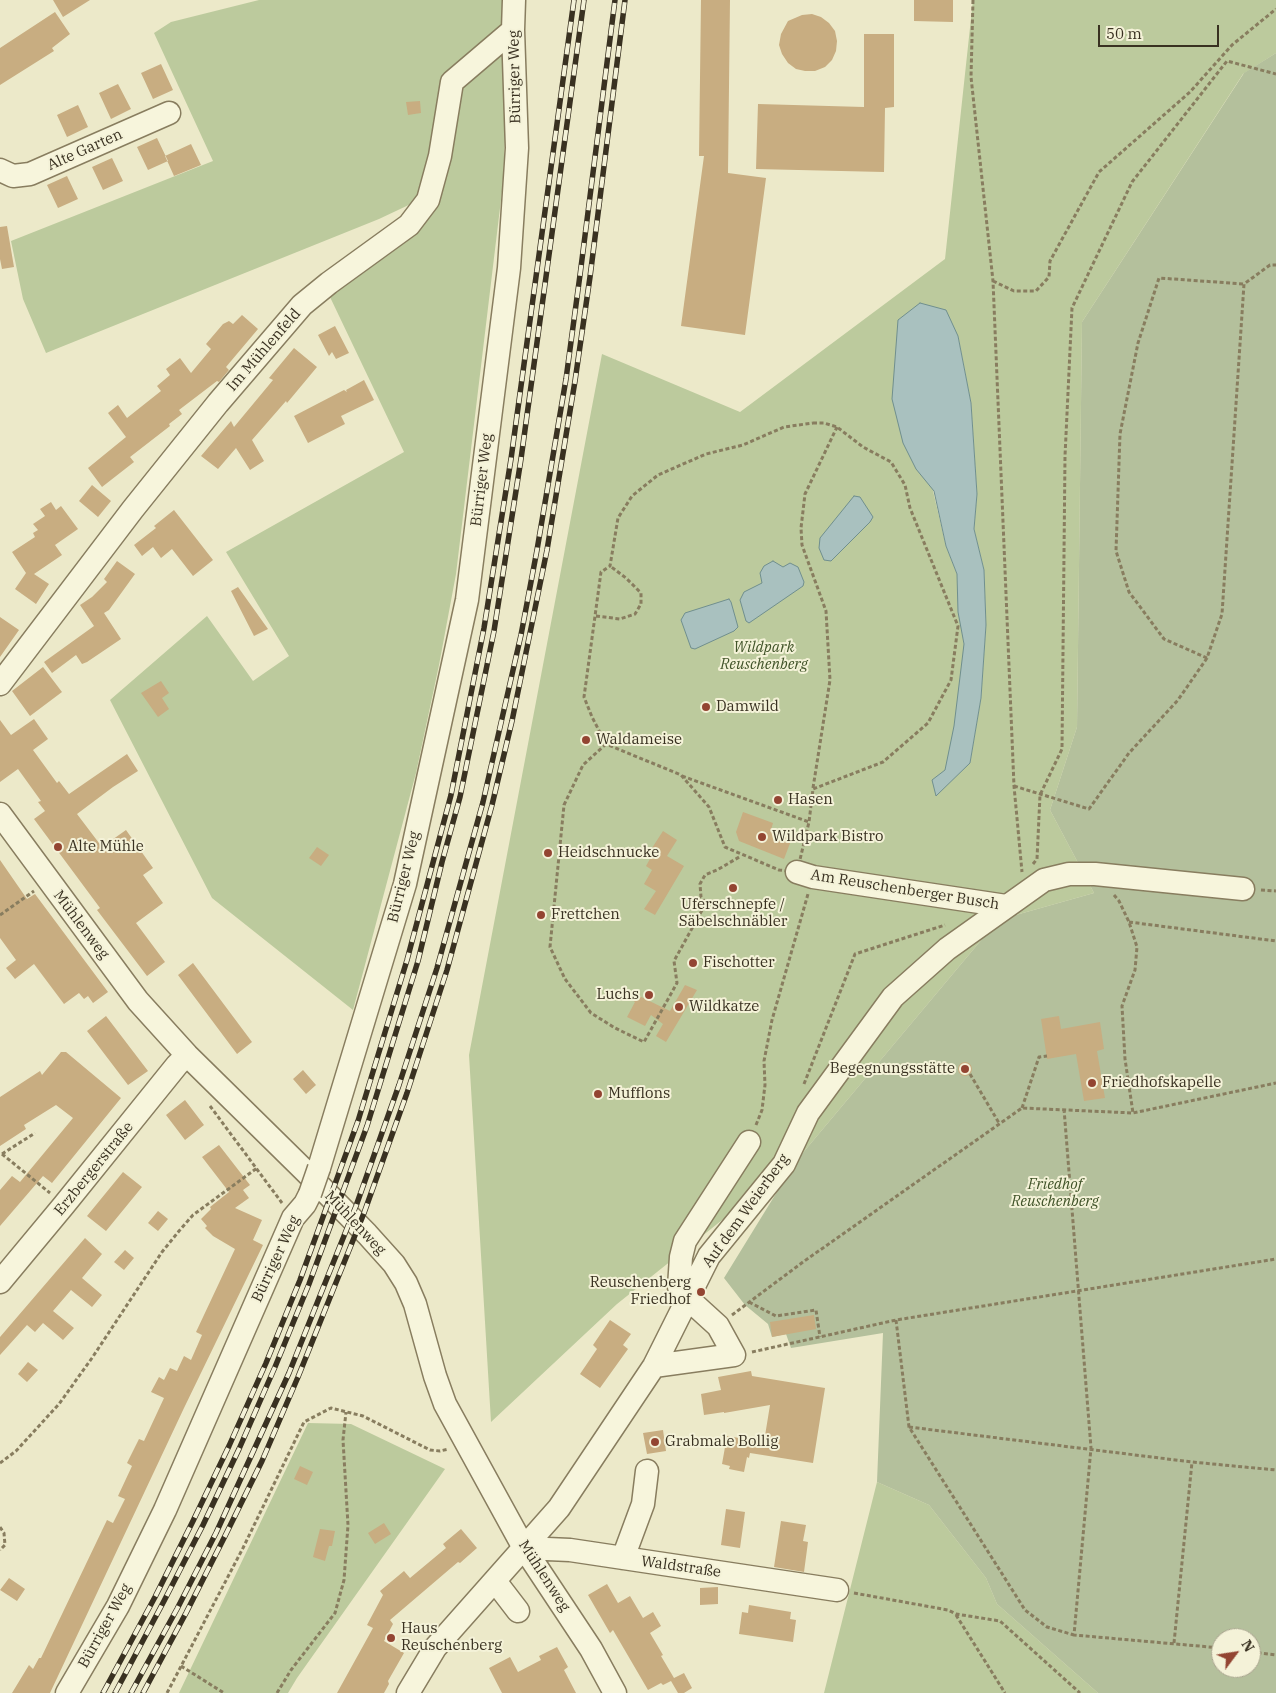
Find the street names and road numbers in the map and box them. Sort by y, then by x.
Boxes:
street label: Bürriger Weg [505,30,525,124]
street label: Alte Garten [45,125,125,175]
street label: Im Mühlenfeld [223,305,305,395]
street label: Bürriger Weg [467,433,497,527]
street label: Bürriger Weg [384,829,424,925]
street label: Am Reuschenberger Busch [809,866,1001,914]
street label: Mühlenweg [49,887,113,963]
street label: Erzbergerstraße [51,1118,137,1220]
street label: Auf dem Weierberg [699,1151,793,1271]
street label: Mühlenweg [321,1187,389,1259]
street label: Bürriger Weg [248,1213,304,1305]
street label: Mühlenweg [514,1537,574,1615]
street label: Waldstraße [640,1552,722,1582]
street label: Bürriger Weg [74,1581,136,1671]

